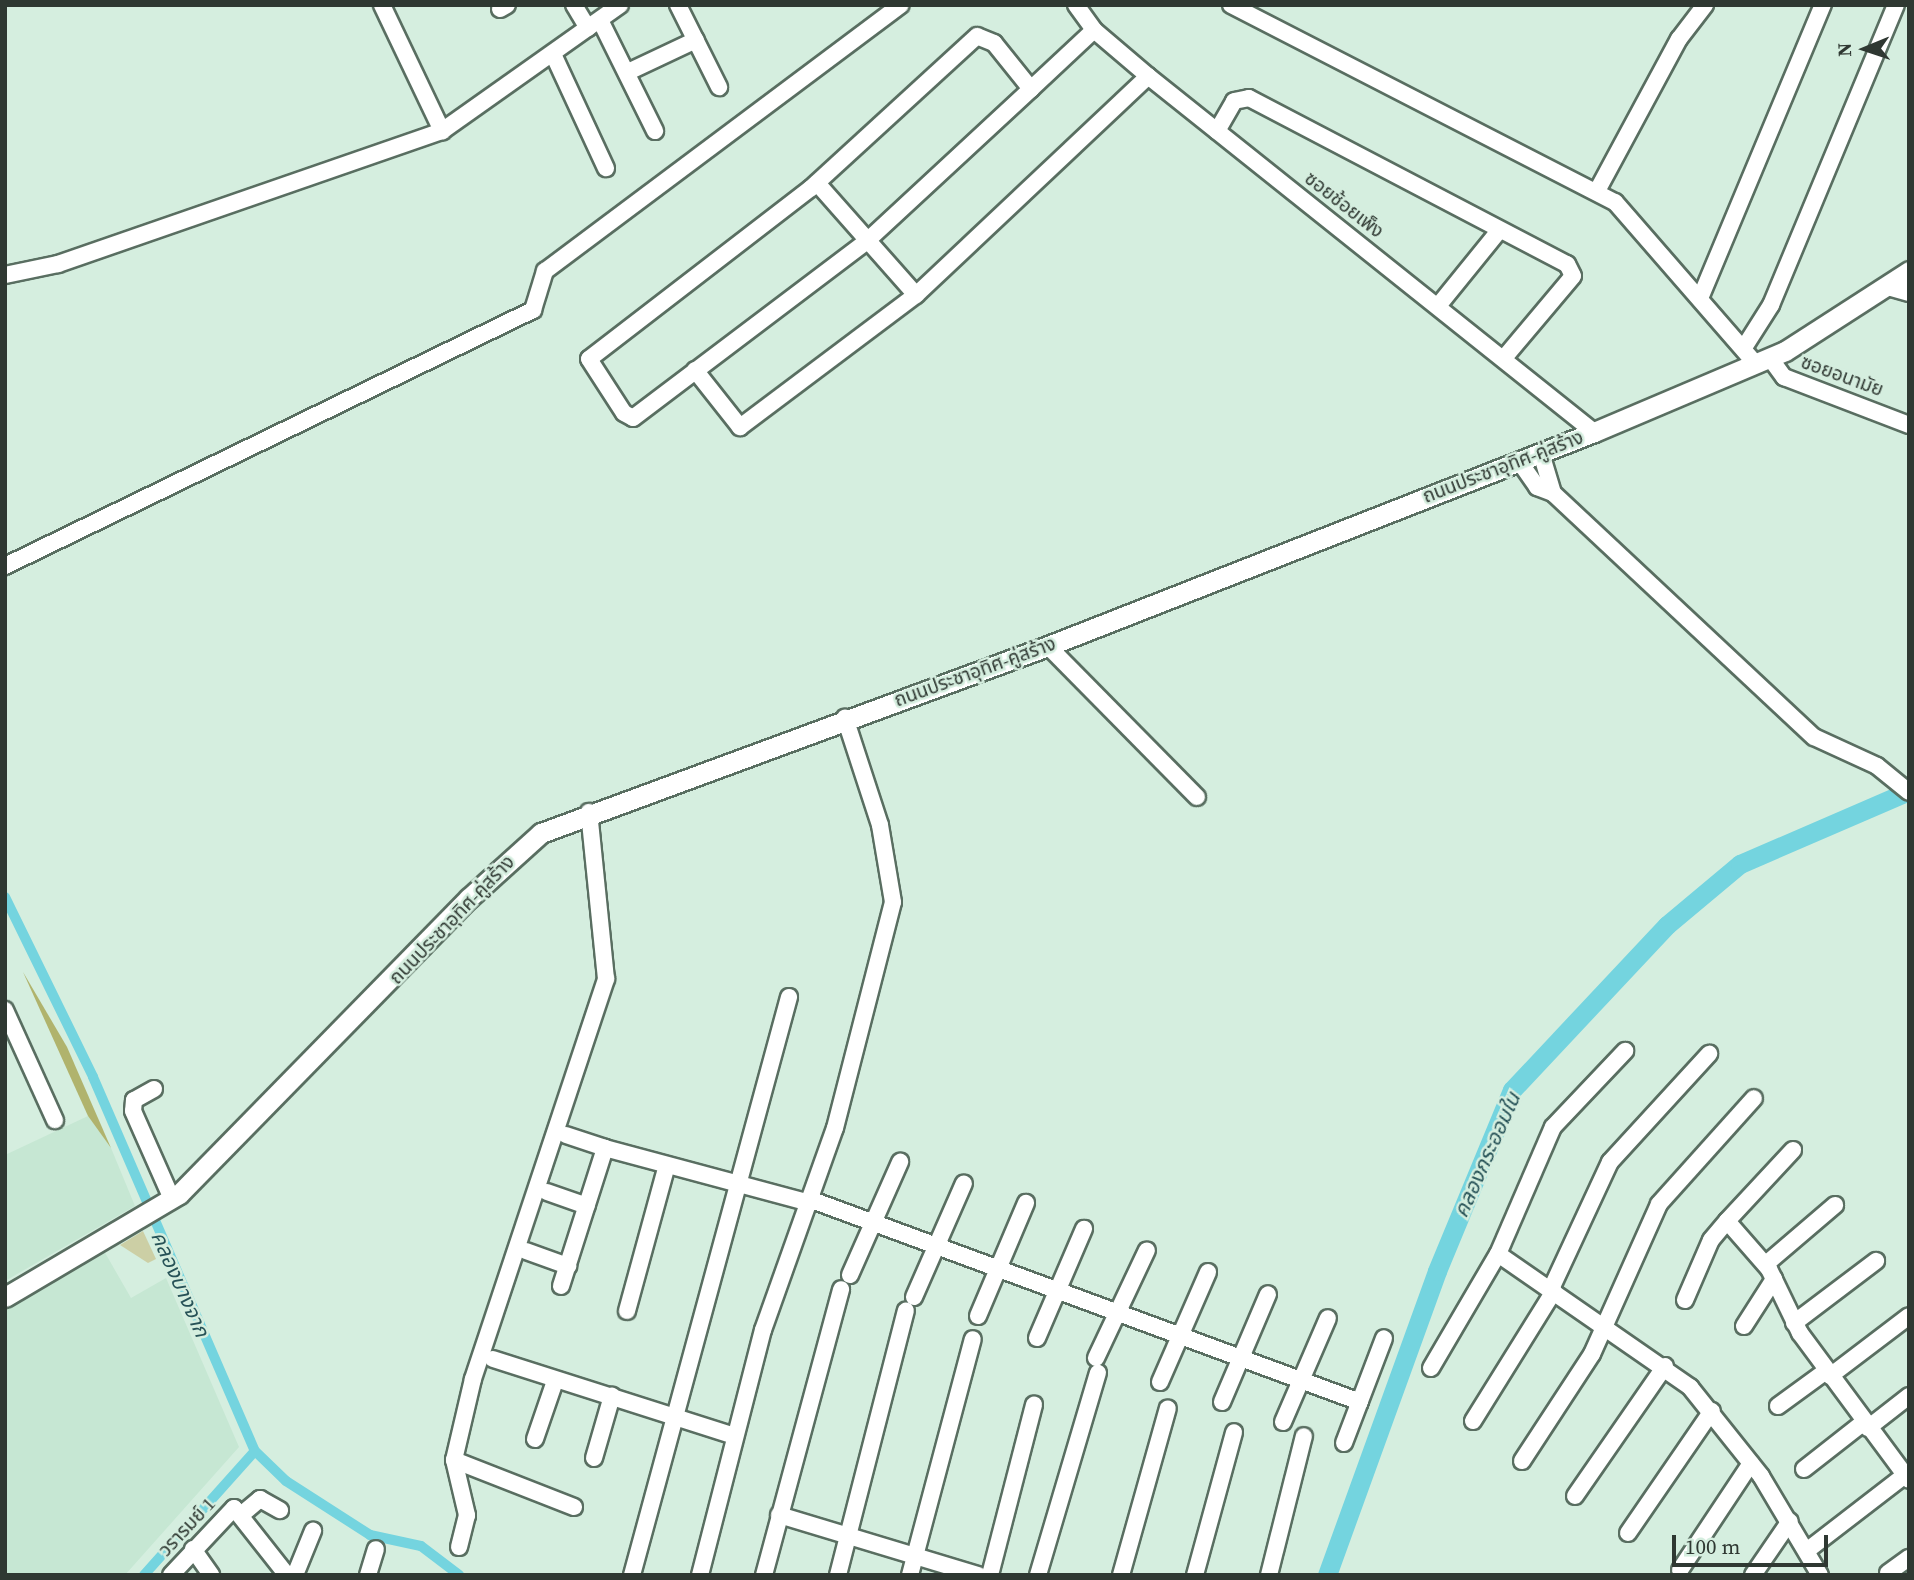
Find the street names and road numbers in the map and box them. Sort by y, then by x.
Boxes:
street label: ซอยช้อยเพ็ง [1300,167,1388,243]
street label: ซอยอนามัย [1798,351,1886,401]
street label: ถนนประชาอุทิศ-คู่สร้าง [1419,426,1587,508]
street label: ถนนประชาอุทิศ-คู่สร้าง [891,632,1059,712]
street label: ถนนประชาอุทิศ-คู่สร้าง [385,851,519,989]
street label: วรารมย์ 1 [154,1493,220,1561]

